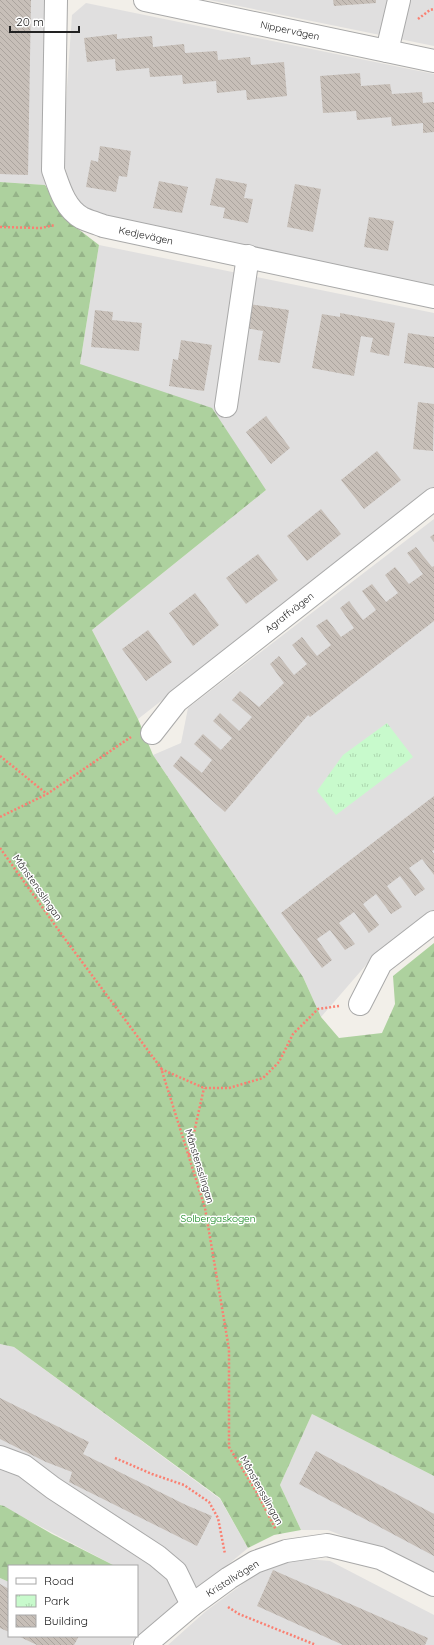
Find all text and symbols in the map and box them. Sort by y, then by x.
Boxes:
scale bar [10,8,79,34]
text: 20 m [16,14,44,29]
street label: Nippervägen [259,18,321,43]
street label: Kedjevägen [117,223,174,248]
street label: Agraffvägen [262,589,316,636]
street label: Månstensslingan [10,852,65,923]
street label: Månstensslingan [182,1127,217,1205]
park label: Solbergaskogen [181,1212,255,1225]
street label: Månstensslingan [237,1453,286,1527]
street label: Kristallvägen [203,1557,261,1600]
legend [8,1565,138,1637]
text: Road [44,1573,74,1588]
text: Park [44,1593,69,1608]
text: Building [44,1613,88,1628]

